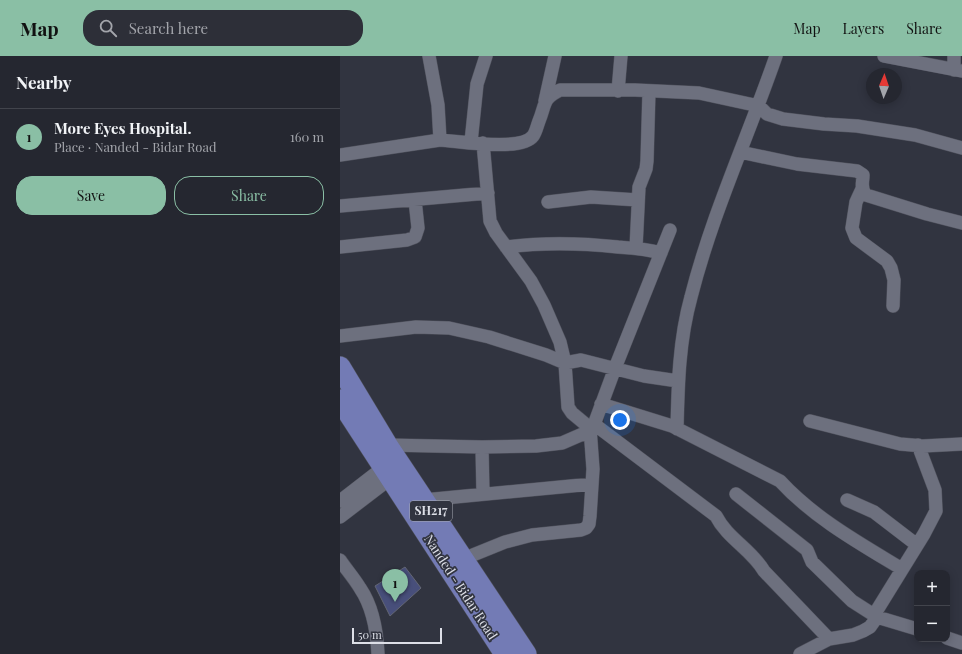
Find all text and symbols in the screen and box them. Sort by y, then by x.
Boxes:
search box [83,10,363,46]
text: Map [20,15,59,41]
icon: search [97,17,119,39]
text: Search here [129,18,208,38]
text: Map [793,19,821,38]
text: Layers [843,19,884,38]
text: Share [906,19,942,38]
north arrow [866,68,902,104]
text: Nearby [16,71,71,93]
text: More Eyes Hospital. [54,118,192,138]
text: 1 [27,128,31,145]
text: 160 m [290,128,324,145]
text: Place · Nanded - Bidar Road [54,138,216,155]
button: Save [16,176,166,215]
button: Share [174,176,324,215]
your location [610,410,630,430]
road number: SH217 [410,501,452,521]
street label: Nanded - Bidar Road [421,531,502,643]
pin: 1 [382,569,408,602]
map controls [914,570,950,642]
button: + [914,570,950,606]
button: − [914,606,950,642]
scale bar [352,626,442,645]
text: 50 m [358,627,382,642]

